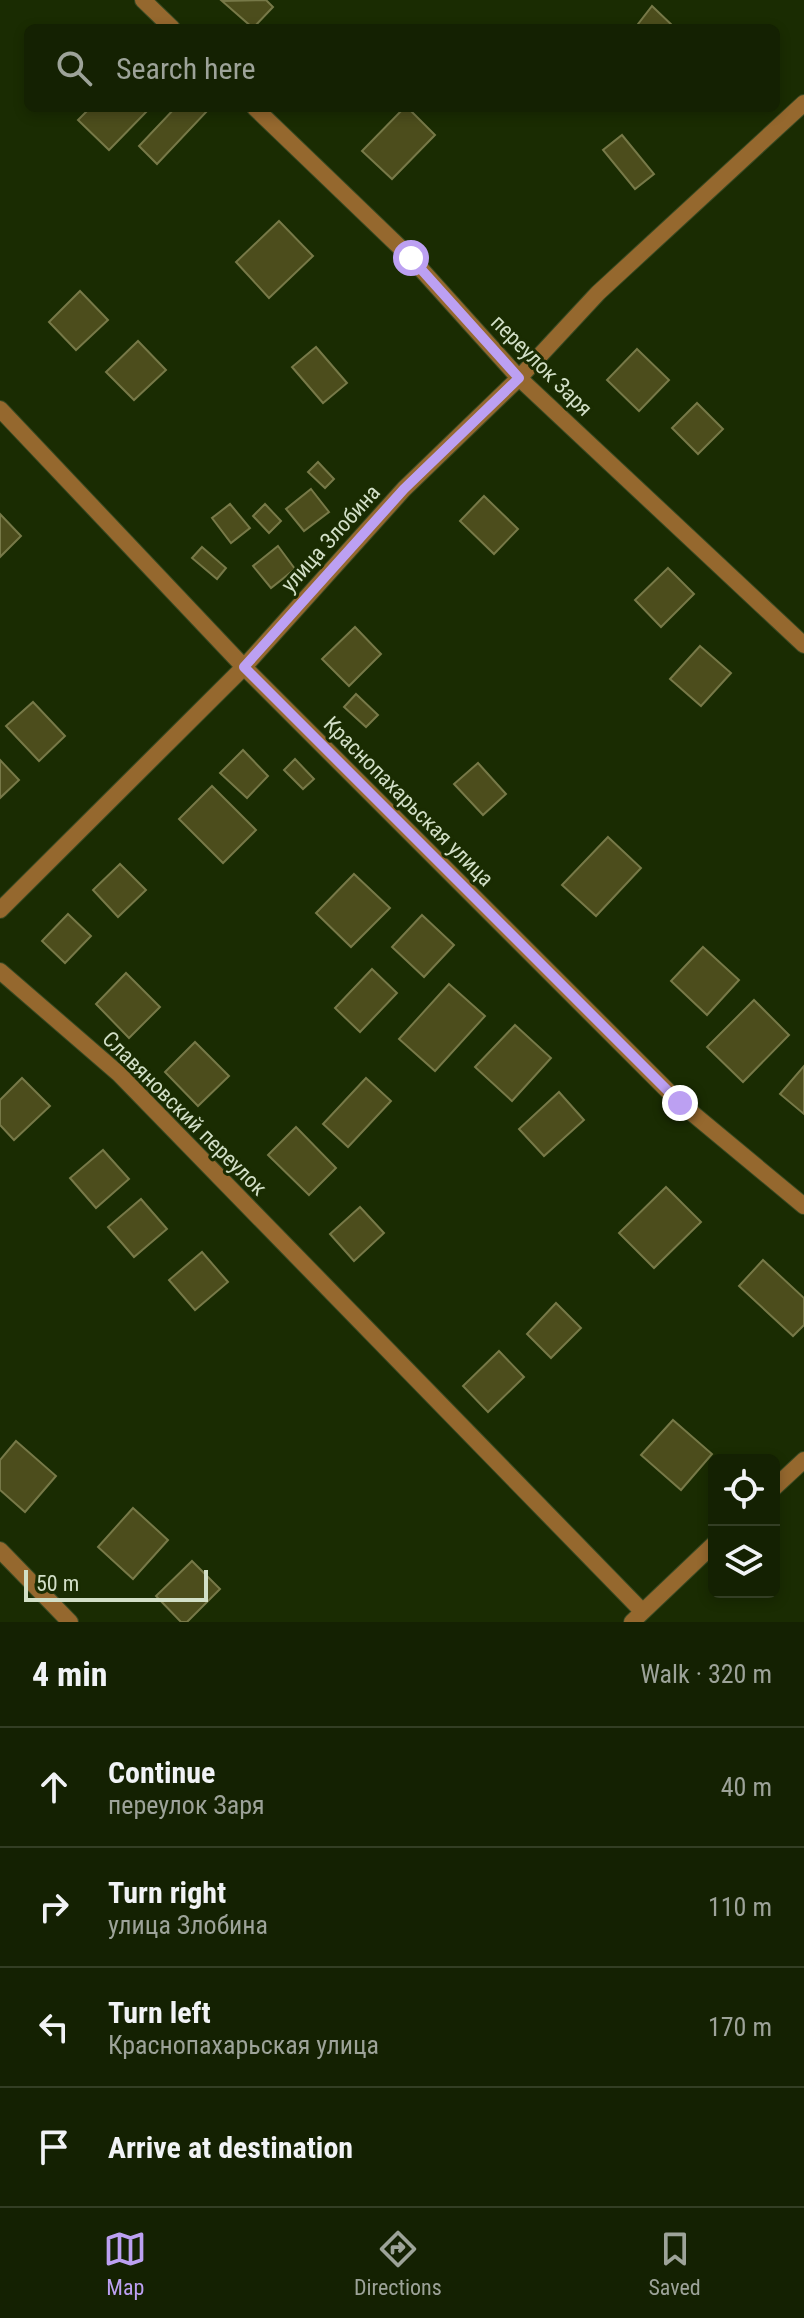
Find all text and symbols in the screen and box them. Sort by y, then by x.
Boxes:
search box [24,24,780,112]
icon: search [52,46,96,90]
text: Search here [116,51,256,86]
route start [393,240,429,276]
street label: переулок Заря [486,310,597,421]
street label: улица Злобина [276,480,385,597]
street label: Краснопахарьская улица [319,711,499,891]
street label: Славяновский переулок [97,1026,272,1201]
route end [662,1085,698,1121]
map controls [708,1454,780,1598]
button: locate [708,1454,780,1526]
button: layers [708,1526,780,1598]
scale bar [24,1566,208,1602]
text: 50 m [36,1571,79,1596]
text: 4 min [32,1654,108,1694]
text: Walk · 320 m [640,1659,772,1689]
text: Continue [108,1755,215,1790]
icon: ahead [32,1765,76,1809]
text: 40 m [721,1772,772,1802]
text: переулок Заря [108,1790,265,1820]
text: Turn right [108,1875,226,1910]
icon: right [32,1885,76,1929]
text: 110 m [708,1892,772,1922]
text: улица Злобина [108,1910,268,1940]
text: Turn left [108,1995,211,2030]
icon: left [32,2005,76,2049]
text: 170 m [708,2012,772,2042]
text: Краснопахарьская улица [108,2030,379,2060]
icon: arrive [32,2125,76,2169]
text: Arrive at destination [108,2130,353,2165]
tab: Map [103,2227,147,2300]
tab: Directions [354,2227,442,2300]
tab: Saved [648,2227,701,2300]

